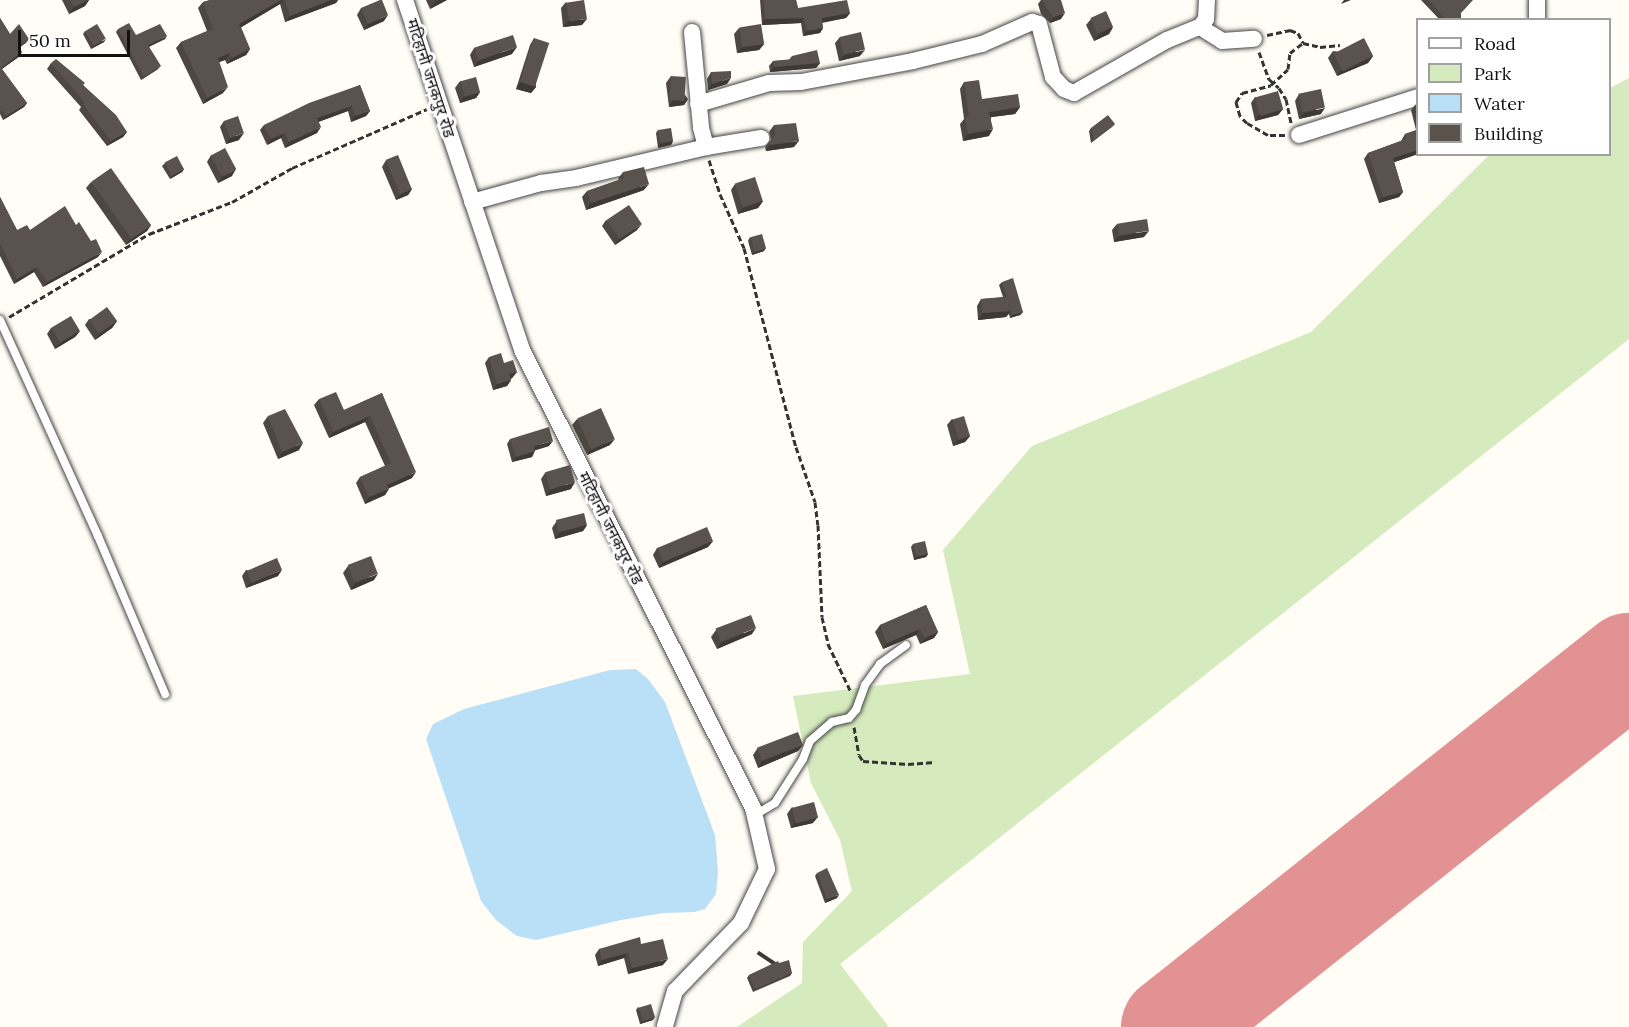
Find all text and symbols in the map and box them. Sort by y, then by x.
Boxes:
street label: मटिहानी जनकपुर रोड [403,16,459,140]
scale bar [21,18,134,56]
legend [1416,18,1611,156]
text: 50 m [29,29,71,52]
text: Road [1474,32,1516,55]
text: Park [1474,62,1511,85]
text: Water [1474,92,1525,115]
text: Building [1474,122,1542,145]
street label: मटिहानी जनकपुर रोड [574,468,648,588]

